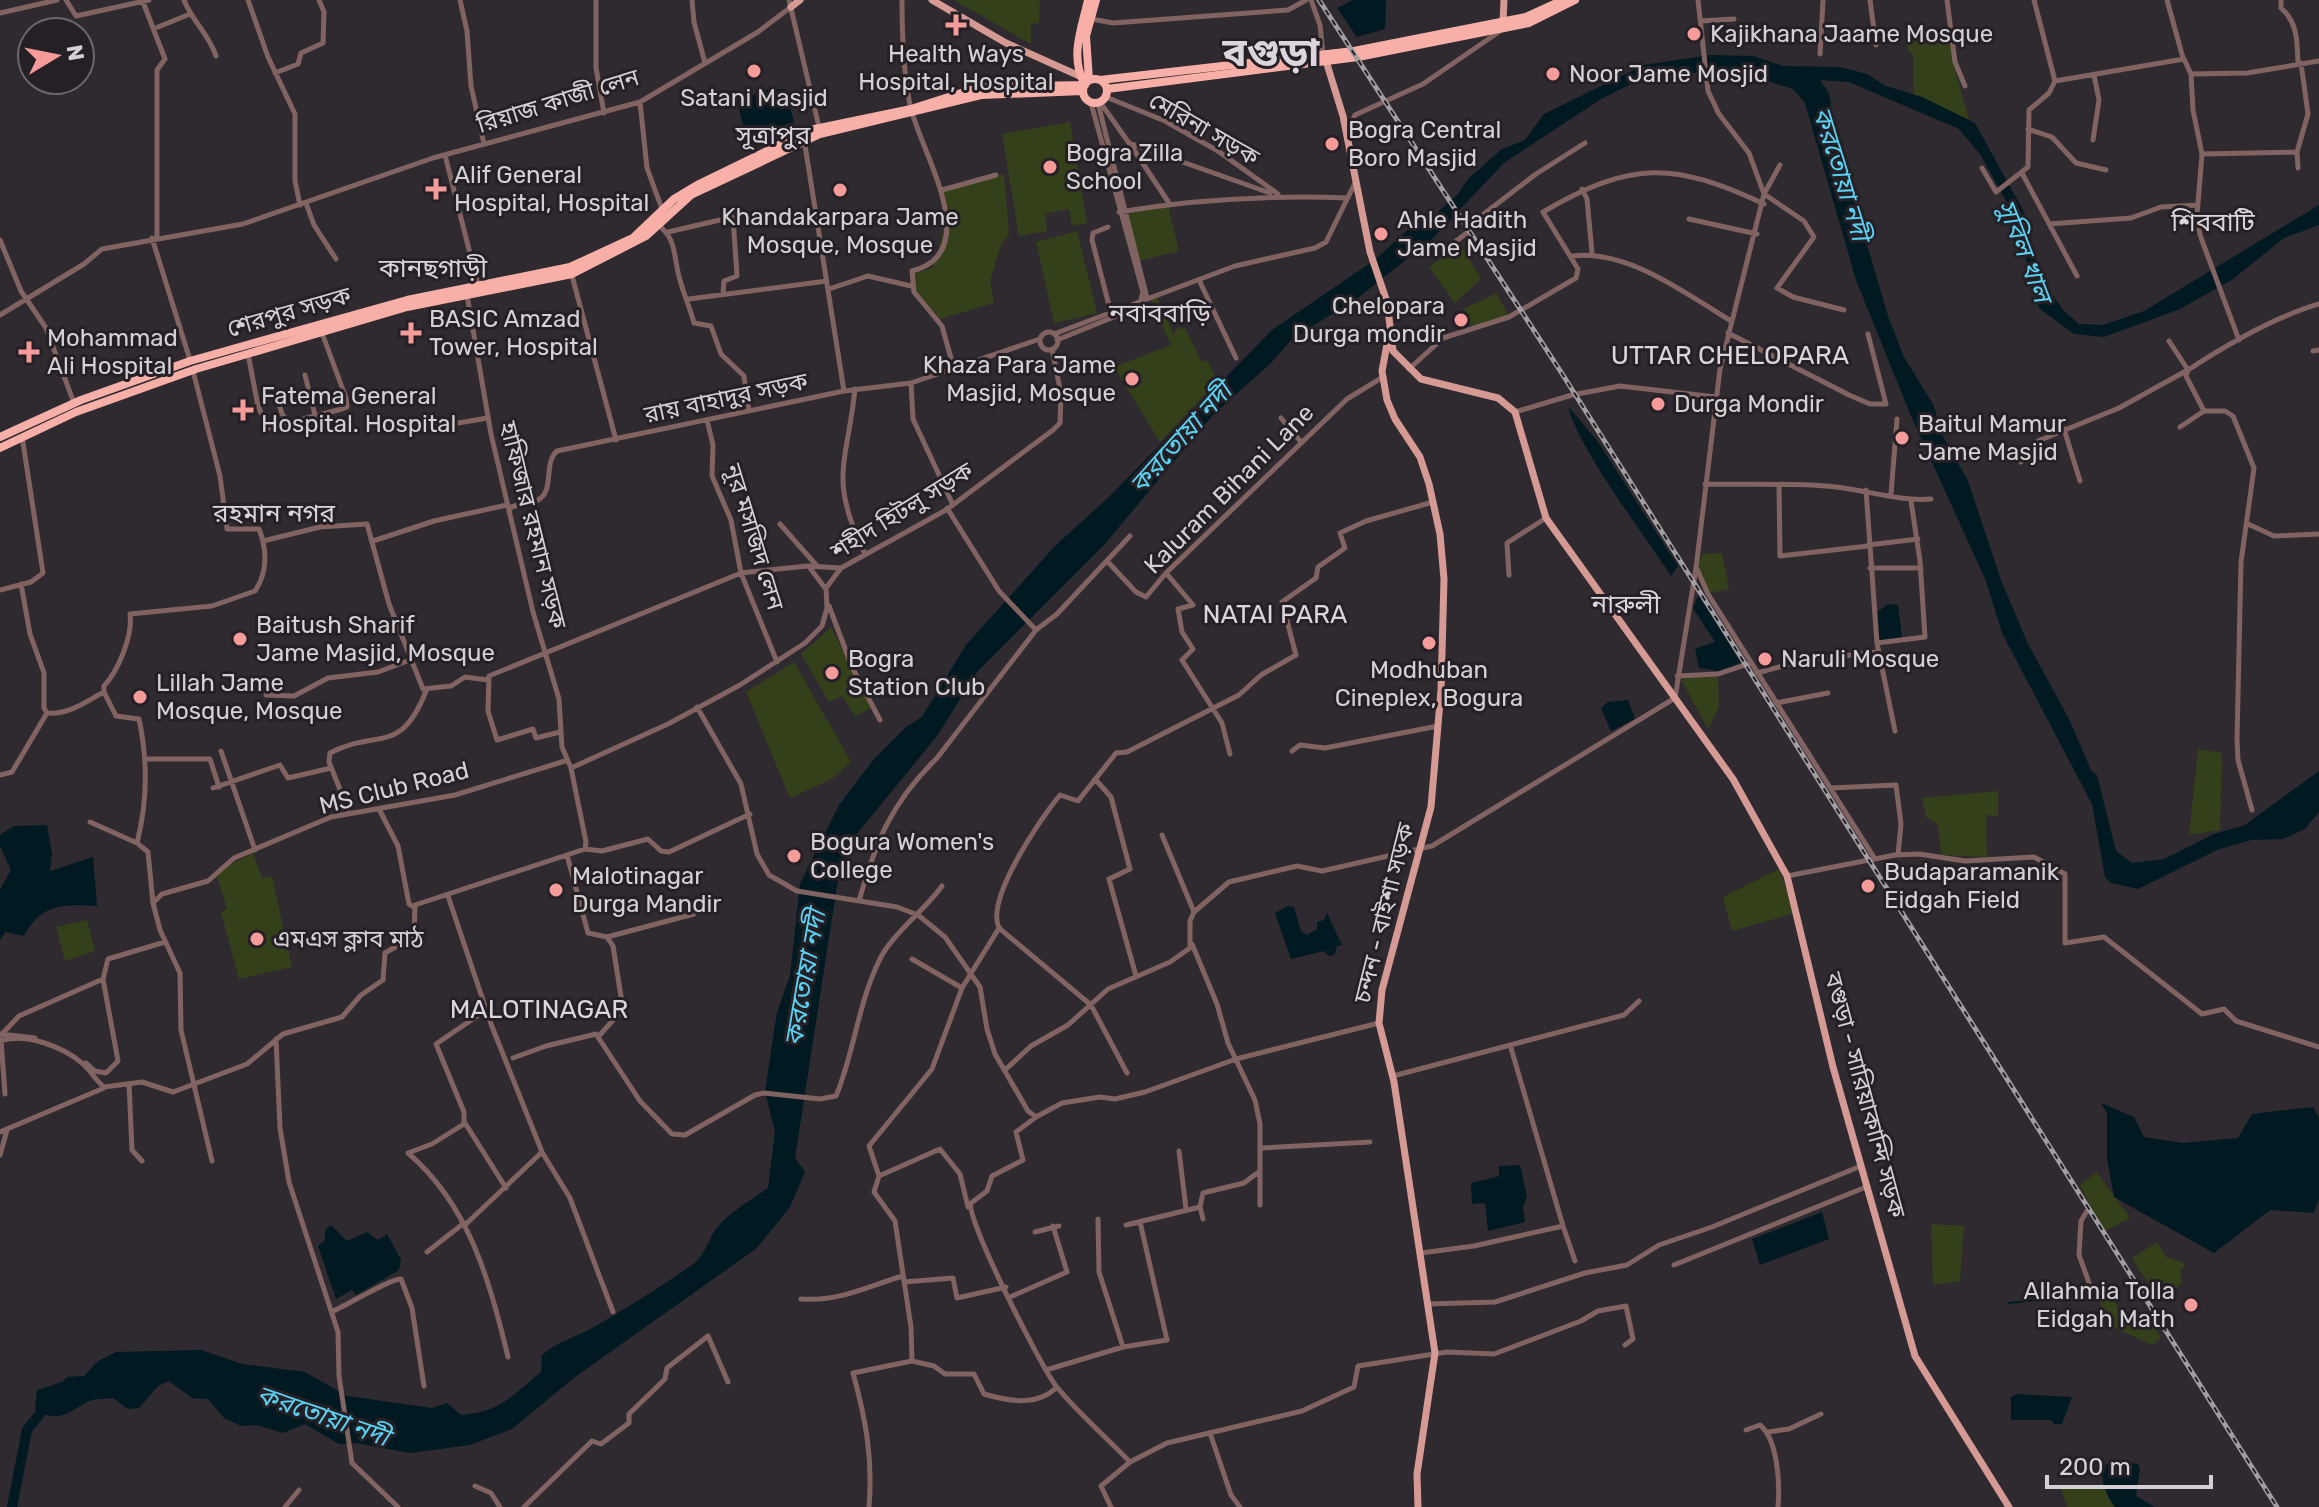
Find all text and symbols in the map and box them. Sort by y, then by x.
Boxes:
marker: Health Ways Hospital, Hospital [945,14,967,36]
north arrow [16,16,96,96]
place label: Kajikhana Jaame Mosque [1710,20,1993,48]
marker: Kajikhana Jaame Mosque [1685,25,1703,43]
district label: বগুড়া [1222,29,1320,76]
place label: Health Ways Hospital, Hospital [858,40,1054,96]
text: N [61,42,90,63]
place label: Noor Jame Mosjid [1569,60,1768,88]
marker: Satani Masjid [745,62,763,80]
street label: রিয়াজ কাজী লেন [473,63,643,139]
marker: Noor Jame Mosjid [1544,65,1562,83]
place label: Satani Masjid [680,84,828,112]
street label: মেরিনা সড়ক [1144,86,1264,172]
water label: করতোয়া নদী [1806,104,1877,249]
place label: Bogra Central Boro Masjid [1348,116,1501,172]
district label: সূত্রাপুর [735,120,811,151]
marker: Bogra Central Boro Masjid [1323,135,1341,153]
place label: Bogra Zilla School [1066,139,1183,195]
marker: Bogra Zilla School [1041,158,1059,176]
place label: Alif General Hospital, Hospital [454,161,649,217]
marker: Alif General Hospital, Hospital [425,178,447,200]
marker: Khandakarpara Jame Mosque, Mosque [831,181,849,199]
water label: সুবিল খাল [1990,195,2059,311]
place label: Khandakarpara Jame Mosque, Mosque [721,203,959,259]
place label: Ahle Hadith Jame Masjid [1397,206,1537,262]
district label: শিববাটি [2170,207,2256,238]
marker: Ahle Hadith Jame Masjid [1372,225,1390,243]
district label: কানছগাড়ী [378,253,488,284]
street label: শেরপুর সড়ক [224,281,355,343]
place label: Chelopara Durga mondir [1293,292,1445,348]
district label: নবাববাড়ি [1108,298,1211,329]
place label: BASIC Amzad Tower, Hospital [429,305,598,361]
marker: Chelopara Durga mondir [1452,311,1470,329]
marker: BASIC Amzad Tower, Hospital [400,322,422,344]
place label: Mohammad Ali Hospital [47,324,178,380]
district label: UTTAR CHELOPARA [1611,340,1849,371]
marker: Mohammad Ali Hospital [18,341,40,363]
place label: Khaza Para Jame Masjid, Mosque [923,351,1116,407]
street label: রায় বাহাদুর সড়ক [641,367,811,429]
marker: Khaza Para Jame Masjid, Mosque [1123,370,1141,388]
water label: করতোয়া নদী [1123,373,1242,500]
place label: Fatema General Hospital. Hospital [261,382,456,438]
place label: Durga Mondir [1674,390,1824,418]
marker: Durga Mondir [1649,395,1667,413]
marker: Fatema General Hospital. Hospital [232,399,254,421]
street label: Kaluram Bihani Lane [1139,399,1319,579]
place label: Baitul Mamur Jame Masjid [1918,410,2066,466]
street label: হাফিজার রহমান সড়ক [493,417,572,632]
marker: Baitul Mamur Jame Masjid [1893,429,1911,447]
street label: শহীদ হিটলু সড়ক [825,456,979,566]
street label: নূর মসজিদ লেন [718,460,790,614]
district label: রহমান নগর [212,498,336,529]
district label: নারুলী [1590,589,1662,620]
district label: NATAI PARA [1202,599,1348,630]
place label: Baitush Sharif Jame Masjid, Mosque [256,611,495,667]
marker: Baitush Sharif Jame Masjid, Mosque [231,630,249,648]
marker: Modhuban Cineplex, Bogura [1420,634,1438,652]
place label: Bogra Station Club [848,645,985,701]
place label: Naruli Mosque [1781,645,1939,673]
marker: Naruli Mosque [1756,650,1774,668]
place label: Modhuban Cineplex, Bogura [1335,656,1523,712]
marker: Bogra Station Club [823,664,841,682]
place label: Lillah Jame Mosque, Mosque [156,669,342,725]
marker: Lillah Jame Mosque, Mosque [131,688,149,706]
street label: MS Club Road [316,756,472,820]
street label: চন্দন - বাইশা সড়ক [1348,819,1420,1007]
place label: Bogura Women's College [810,828,994,884]
marker: Bogura Women's College [785,847,803,865]
place label: Budaparamanik Eidgah Field [1884,858,2060,914]
place label: Malotinagar Durga Mandir [572,862,721,918]
marker: Budaparamanik Eidgah Field [1859,877,1877,895]
marker: Malotinagar Durga Mandir [547,881,565,899]
water label: করতোয়া নদী [778,902,833,1049]
place label: এমএস ক্লাব মাঠ [273,925,424,953]
marker: এমএস ক্লাব মাঠ [248,930,266,948]
street label: বগুড়া - সারিয়াকান্দি সড়ক [1819,968,1911,1221]
district label: MALOTINAGAR [450,994,628,1025]
place label: Allahmia Tolla Eidgah Math [2023,1277,2175,1333]
marker: Allahmia Tolla Eidgah Math [2182,1296,2200,1314]
water label: করতোয়া নদী [253,1379,398,1455]
scale bar [2047,1439,2211,1489]
text: 200 m [2059,1453,2131,1481]

